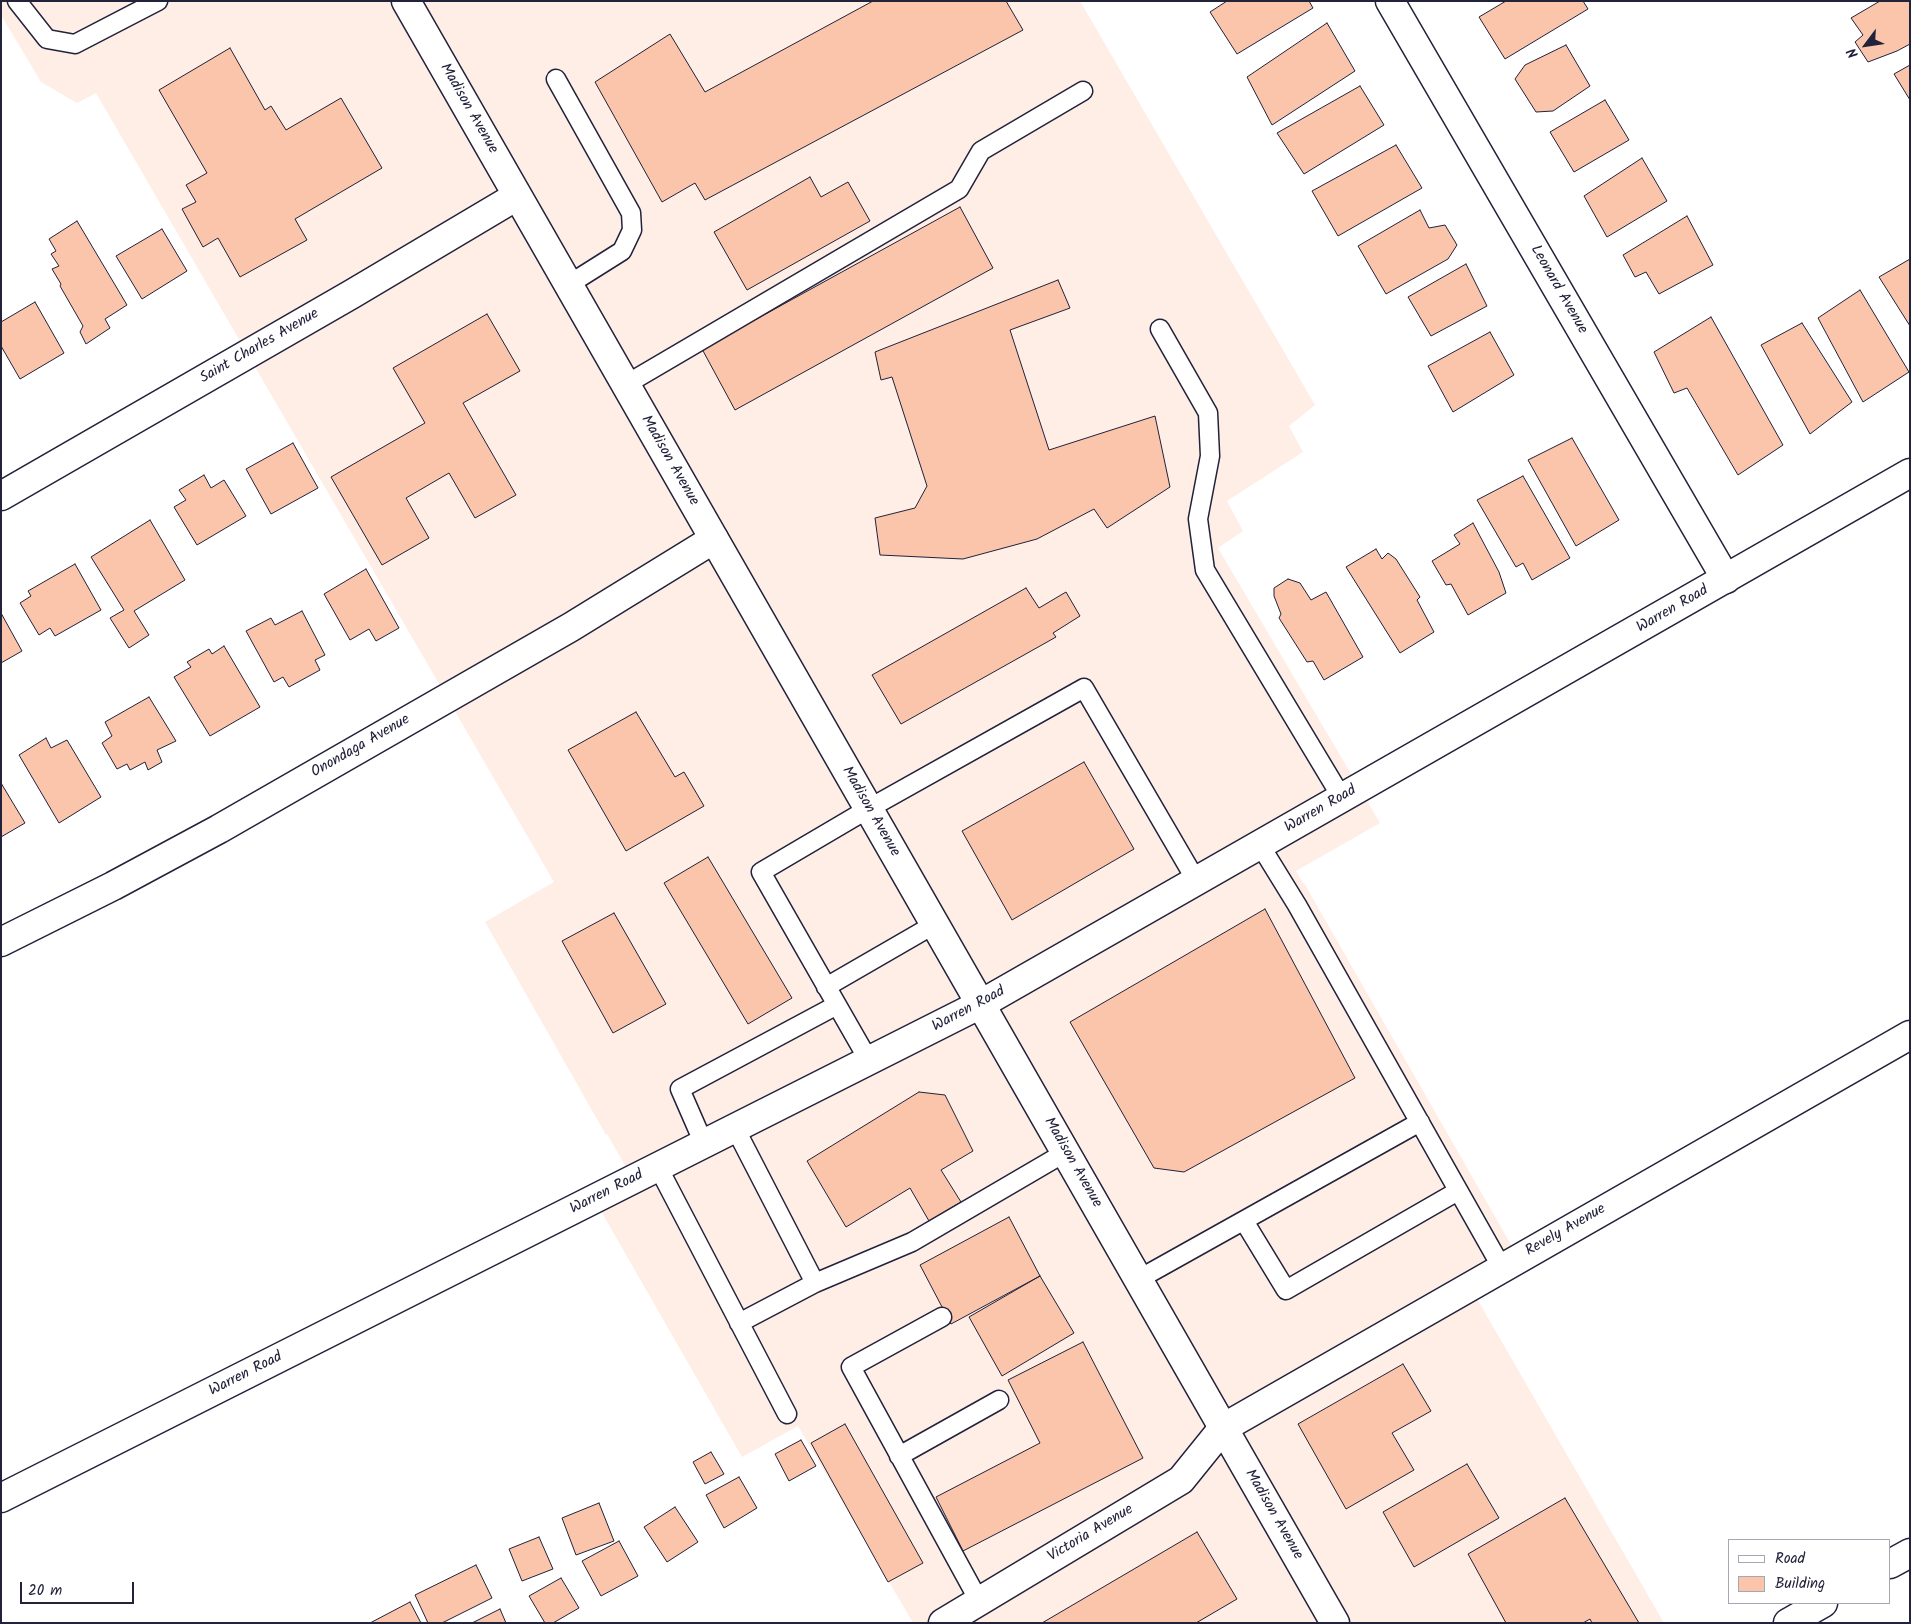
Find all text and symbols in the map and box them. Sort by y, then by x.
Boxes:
north arrow [1841,20,1891,70]
text: N [1841,43,1865,62]
street label: Madison Avenue [435,61,501,157]
street label: Leonard Avenue [1525,242,1591,338]
street label: Saint Charles Avenue [197,306,323,388]
street label: Madison Avenue [636,413,702,509]
street label: Warren Road [1634,582,1712,638]
street label: Onondaga Avenue [309,711,413,783]
street label: Madison Avenue [837,764,903,860]
street label: Warren Road [1282,782,1360,838]
street label: Warren Road [930,983,1008,1037]
street label: Madison Avenue [1039,1115,1105,1211]
street label: Warren Road [567,1167,647,1219]
street label: Revely Avenue [1523,1201,1609,1261]
street label: Warren Road [206,1349,286,1401]
street label: Madison Avenue [1240,1467,1306,1563]
street label: Victoria Avenue [1045,1501,1137,1567]
legend [1728,1539,1891,1604]
text: Road [1775,1547,1805,1571]
scale bar [22,1572,136,1604]
text: Building [1775,1572,1825,1596]
text: 20 m [28,1579,62,1603]

